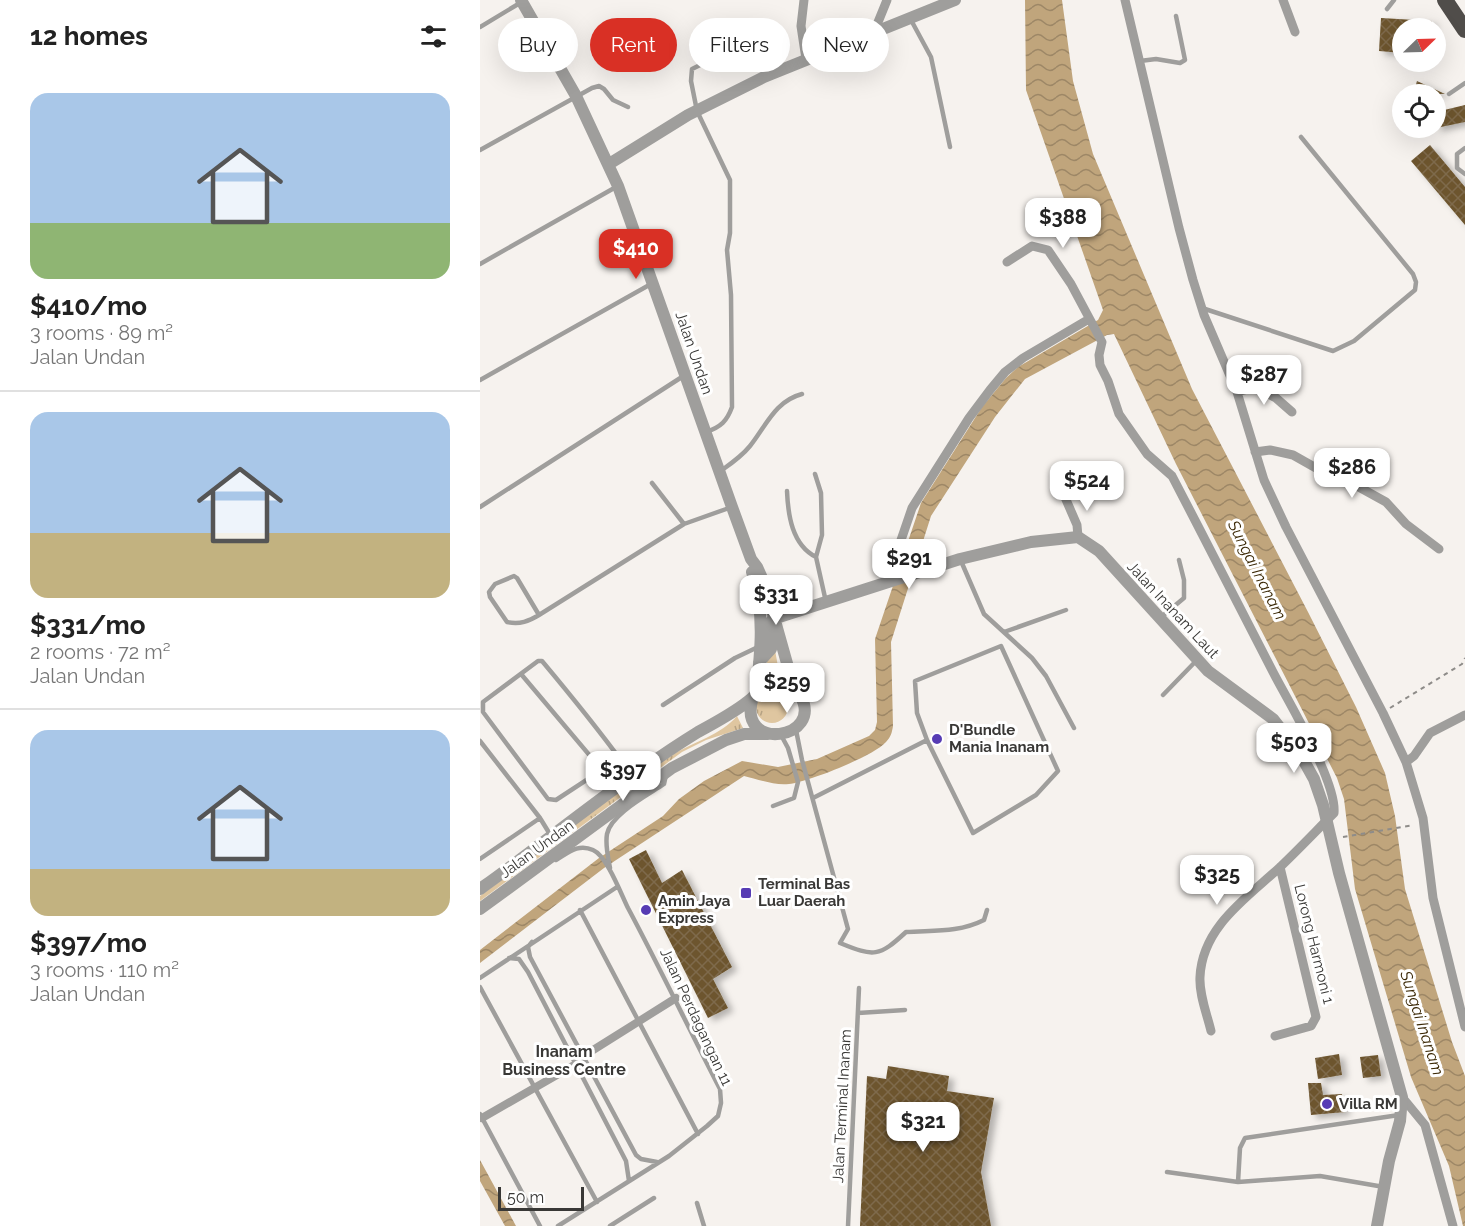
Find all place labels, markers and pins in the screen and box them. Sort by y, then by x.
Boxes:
pin: $388 [1027,198,1099,249]
pin: $410 [600,229,672,280]
pin: $287 [1228,355,1300,406]
pin: $286 [1316,448,1388,499]
pin: $524 [1051,461,1123,512]
pin: $291 [873,539,945,590]
pin: $331 [740,575,812,626]
pin: $259 [751,663,823,714]
place label: D'Bundle Mania Inanam [949,721,1049,756]
pin: $503 [1258,723,1330,774]
marker: D'Bundle Mania Inanam [930,732,944,746]
pin: $397 [587,751,659,802]
pin: $325 [1181,855,1253,906]
place label: Terminal Bas Luar Daerah [758,875,850,910]
marker: Terminal Bas Luar Daerah [739,886,753,900]
place label: Amin Jaya Express [658,892,731,927]
marker: Amin Jaya Express [639,903,653,917]
place label: Villa RM [1339,1095,1398,1113]
marker: Villa RM [1320,1097,1334,1111]
pin: $321 [887,1102,959,1153]

